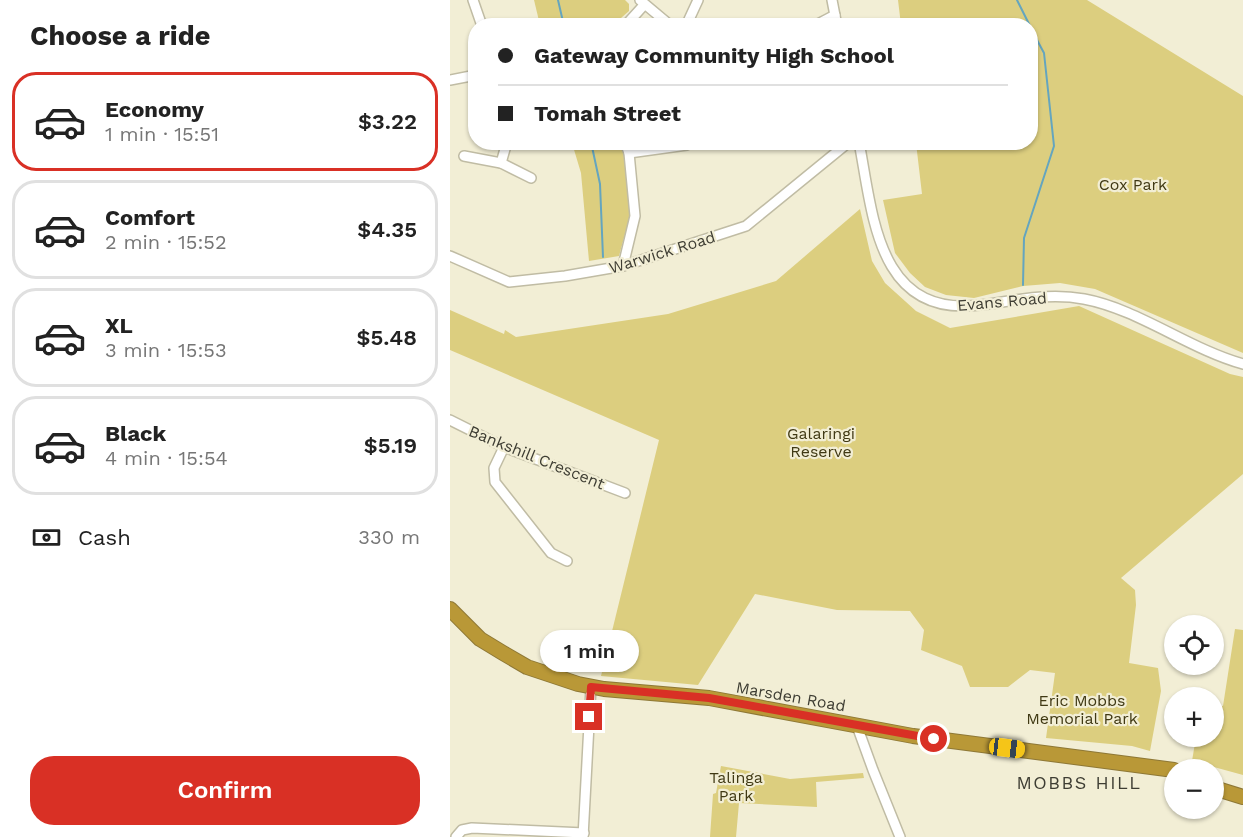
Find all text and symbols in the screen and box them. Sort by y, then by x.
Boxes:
text: Choose a ride [30,20,210,52]
text: Gateway Community High School [534,43,894,68]
icon: car [33,95,87,149]
text: Economy [105,97,204,122]
text: Tomah Street [534,101,681,126]
text: $3.22 [358,109,417,134]
text: 1 min · 15:51 [105,122,219,146]
park label: Cox Park [1099,175,1167,194]
icon: car [33,203,87,257]
text: Comfort [105,205,195,230]
text: $4.35 [357,217,417,242]
street label: Warwick Road [607,227,718,278]
text: 2 min · 15:52 [105,230,227,254]
street label: Evans Road [957,288,1048,315]
icon: car [33,311,87,365]
text: XL [105,313,133,338]
text: $5.48 [357,325,417,350]
text: 3 min · 15:53 [105,338,227,362]
icon: car [33,419,87,473]
text: Black [105,421,166,446]
street label: Bankshill Crescent [466,421,608,494]
park label: Galaringi Reserve [787,424,855,461]
text: $5.19 [364,433,417,458]
text: 4 min · 15:54 [105,446,228,470]
icon: cash [30,521,63,554]
text: Cash [78,525,131,550]
text: 330 m [358,525,420,549]
map controls [1164,615,1224,819]
button: locate [1164,615,1224,675]
callout: 1 min [540,630,638,672]
text: 1 min [564,639,615,663]
street label: Marsden Road [735,678,847,715]
button: + [1164,687,1224,747]
park label: Eric Mobbs Memorial Park [1026,691,1138,728]
route end [575,703,602,730]
route start [920,725,947,752]
car [988,737,1026,759]
button: Confirm [30,756,420,825]
button: − [1164,759,1224,819]
park label: Talinga Park [709,768,763,805]
district label: MOBBS HILL [1016,772,1142,793]

